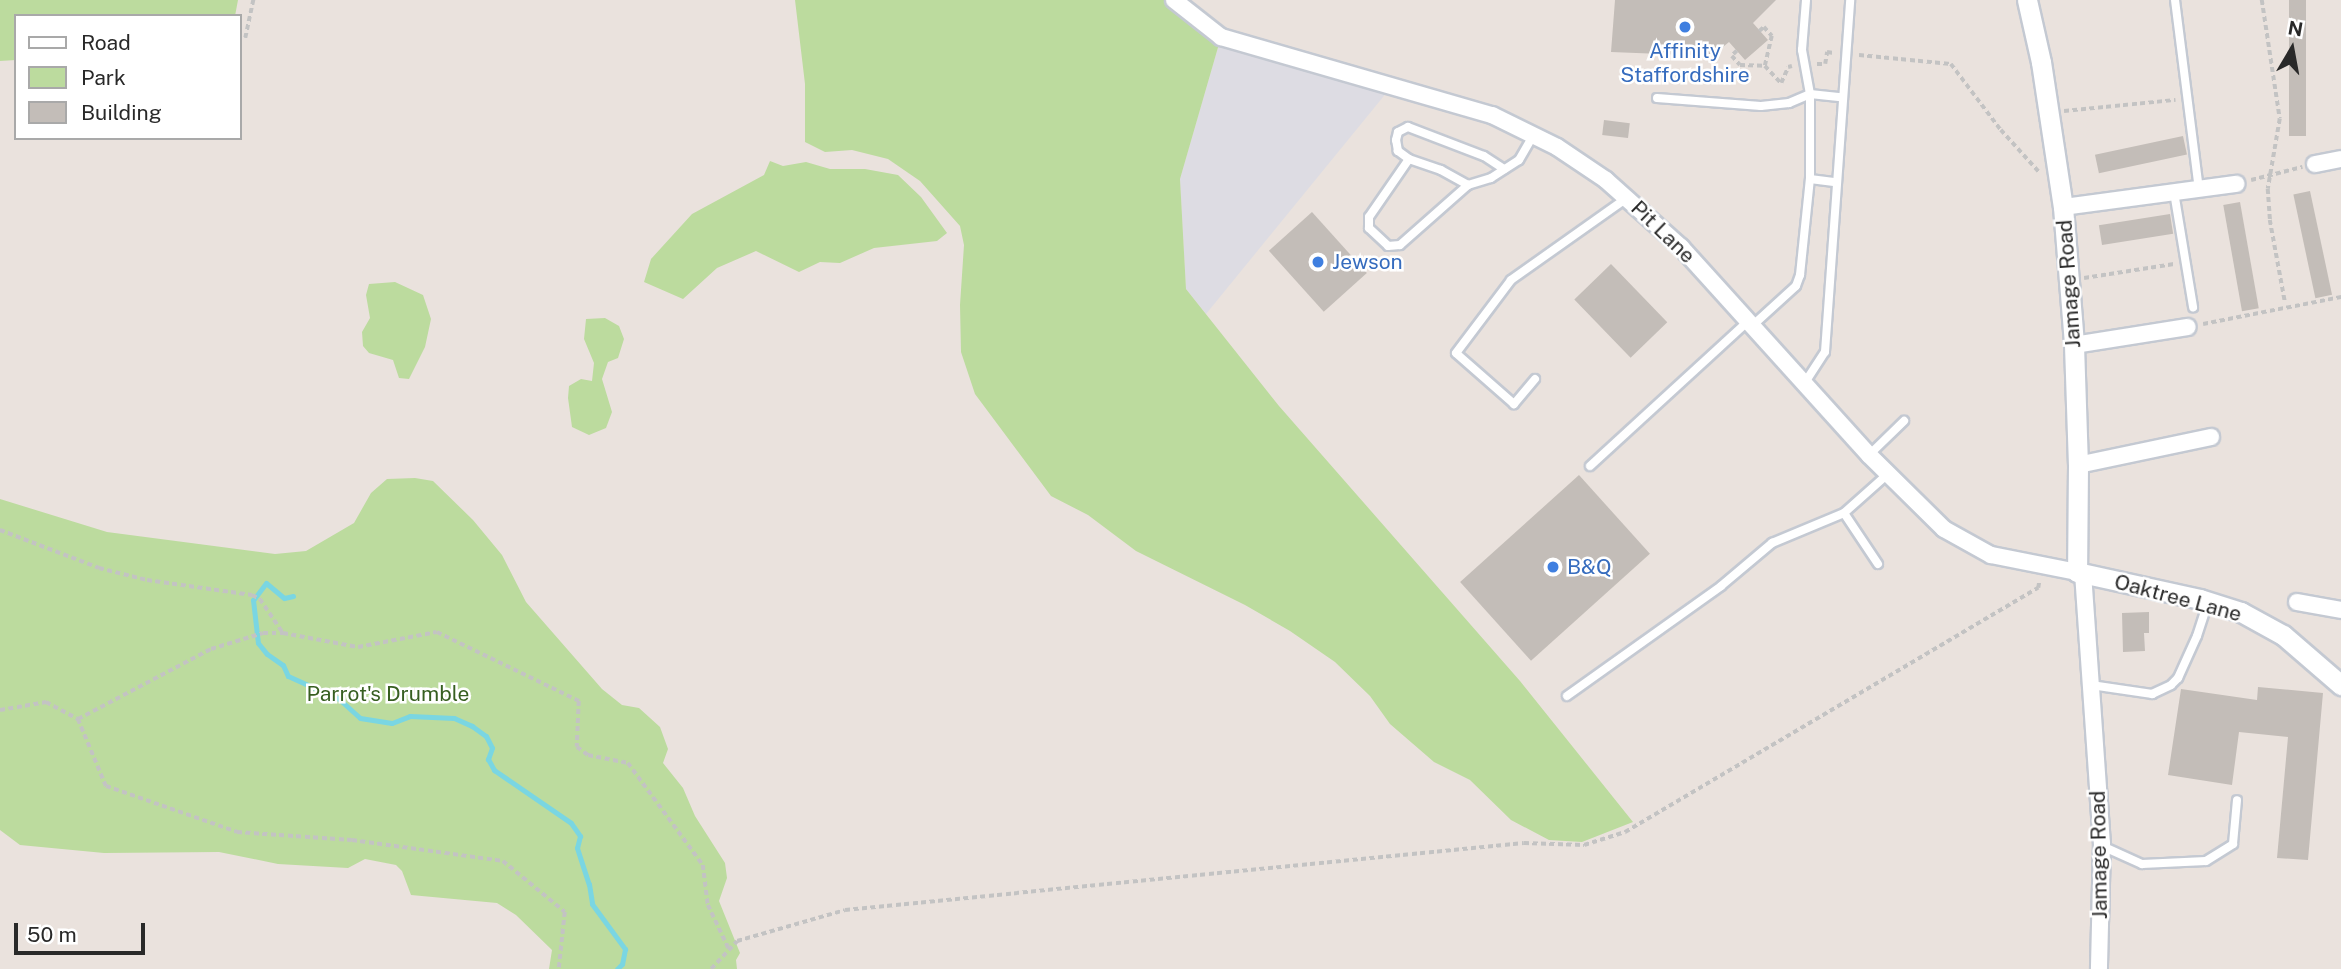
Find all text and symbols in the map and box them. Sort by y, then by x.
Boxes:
legend [14,14,242,140]
north arrow [2257,14,2327,84]
text: N [2286,16,2305,40]
marker: Affinity Staffordshire [1677,19,1693,35]
text: Road [81,30,131,55]
place label: Affinity Staffordshire [1620,38,1750,88]
text: Park [81,65,126,90]
text: Building [81,100,162,125]
street label: Pit Lane [1626,195,1700,269]
street label: Jamage Road [2052,219,2086,349]
place label: Jewson [1332,249,1403,275]
marker: Jewson [1310,254,1326,270]
place label: B&Q [1567,554,1612,580]
marker: B&Q [1545,559,1561,575]
street label: Oaktree Lane [2112,569,2244,627]
park label: Parrot's Drumble [306,681,470,707]
street label: Jamage Road [2085,790,2113,920]
scale bar [18,909,149,953]
text: 50 m [27,922,77,947]

